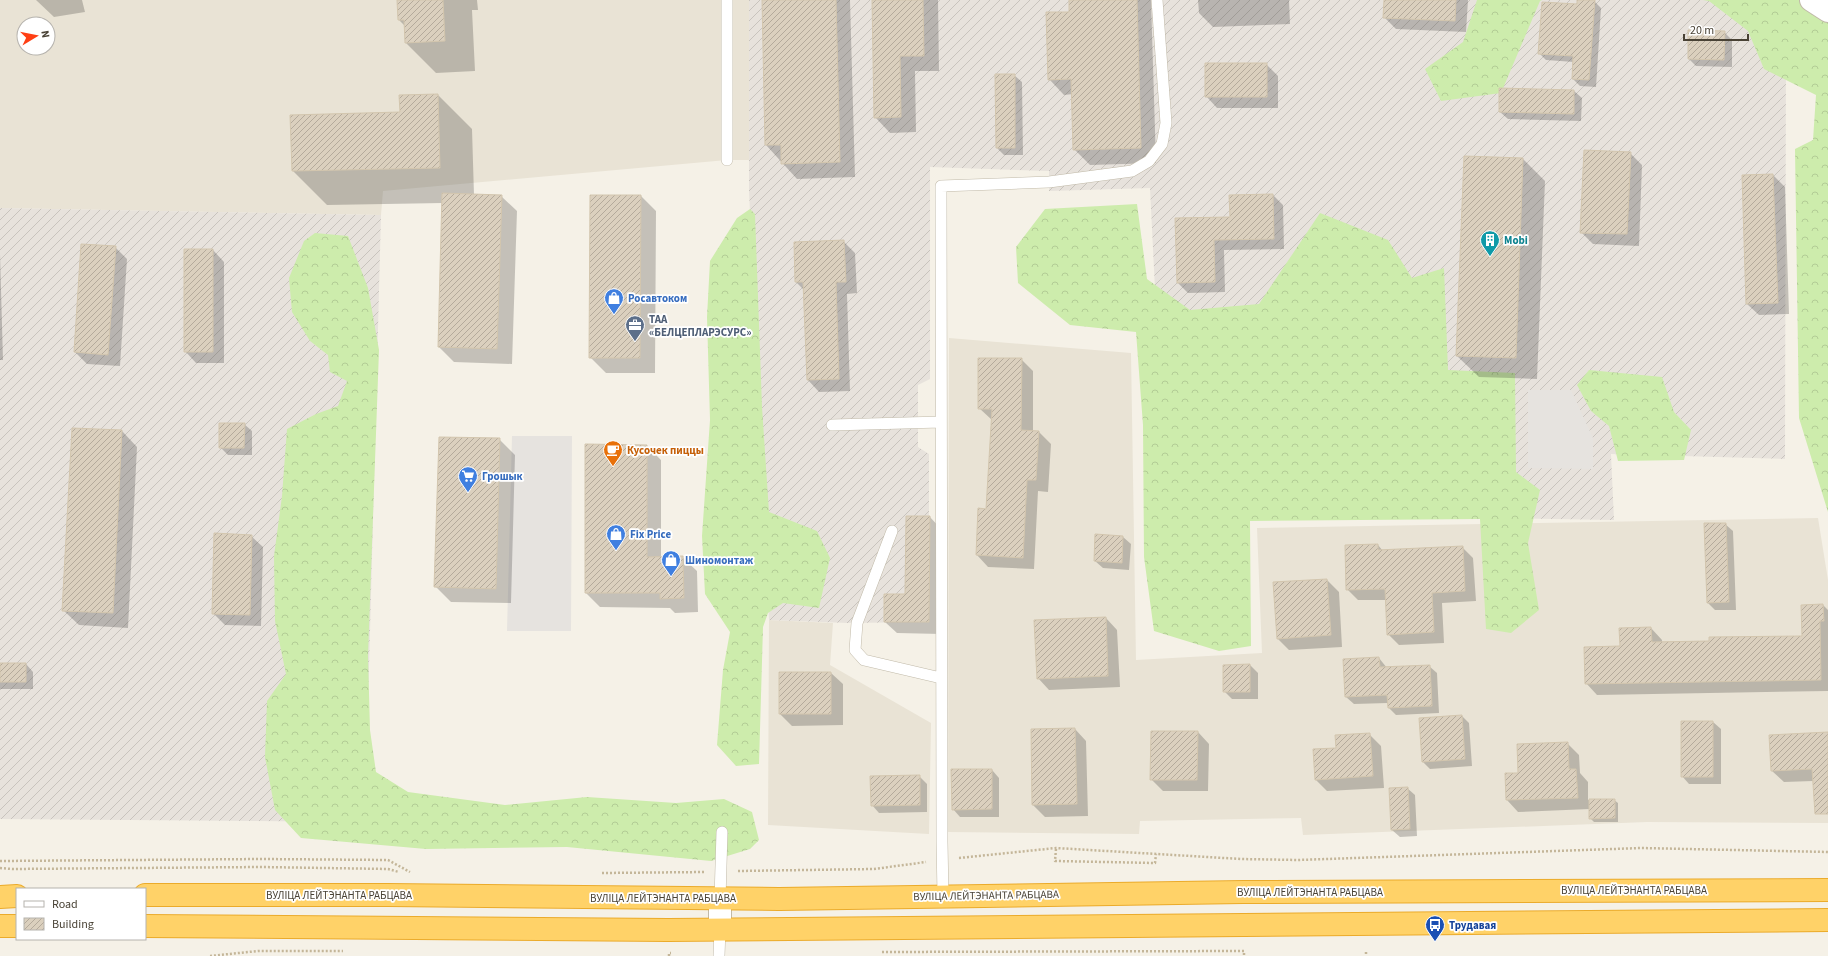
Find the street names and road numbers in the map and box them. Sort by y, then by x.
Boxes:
street label: ВУЛІЦА ЛЕЙТЭНАНТА РАБЦАВА [1561,883,1707,898]
street label: ВУЛІЦА ЛЕЙТЭНАНТА РАБЦАВА [1237,885,1383,900]
street label: ВУЛІЦА ЛЕЙТЭНАНТА РАБЦАВА [913,887,1059,904]
street label: ВУЛІЦА ЛЕЙТЭНАНТА РАБЦАВА [266,888,412,903]
street label: ВУЛІЦА ЛЕЙТЭНАНТА РАБЦАВА [590,891,736,906]

